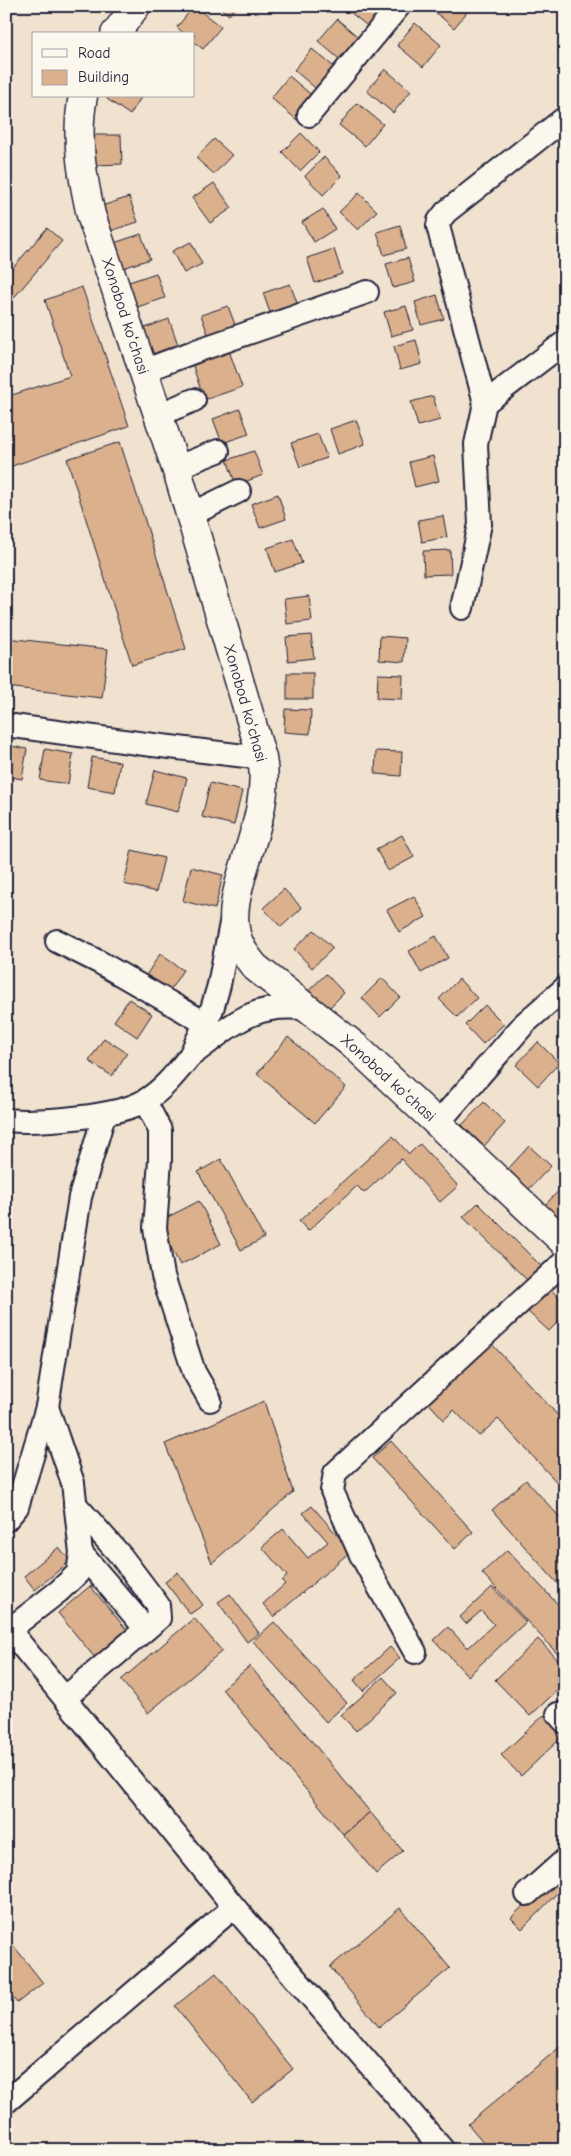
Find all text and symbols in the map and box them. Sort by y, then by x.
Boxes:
legend [32,32,195,98]
text: Road [78,44,110,62]
text: Building [78,68,129,86]
street label: Xonobod koʻchasi [98,255,152,377]
street label: Xonobod koʻchasi [220,642,270,764]
street label: Xonobod koʻchasi [337,1031,439,1125]

